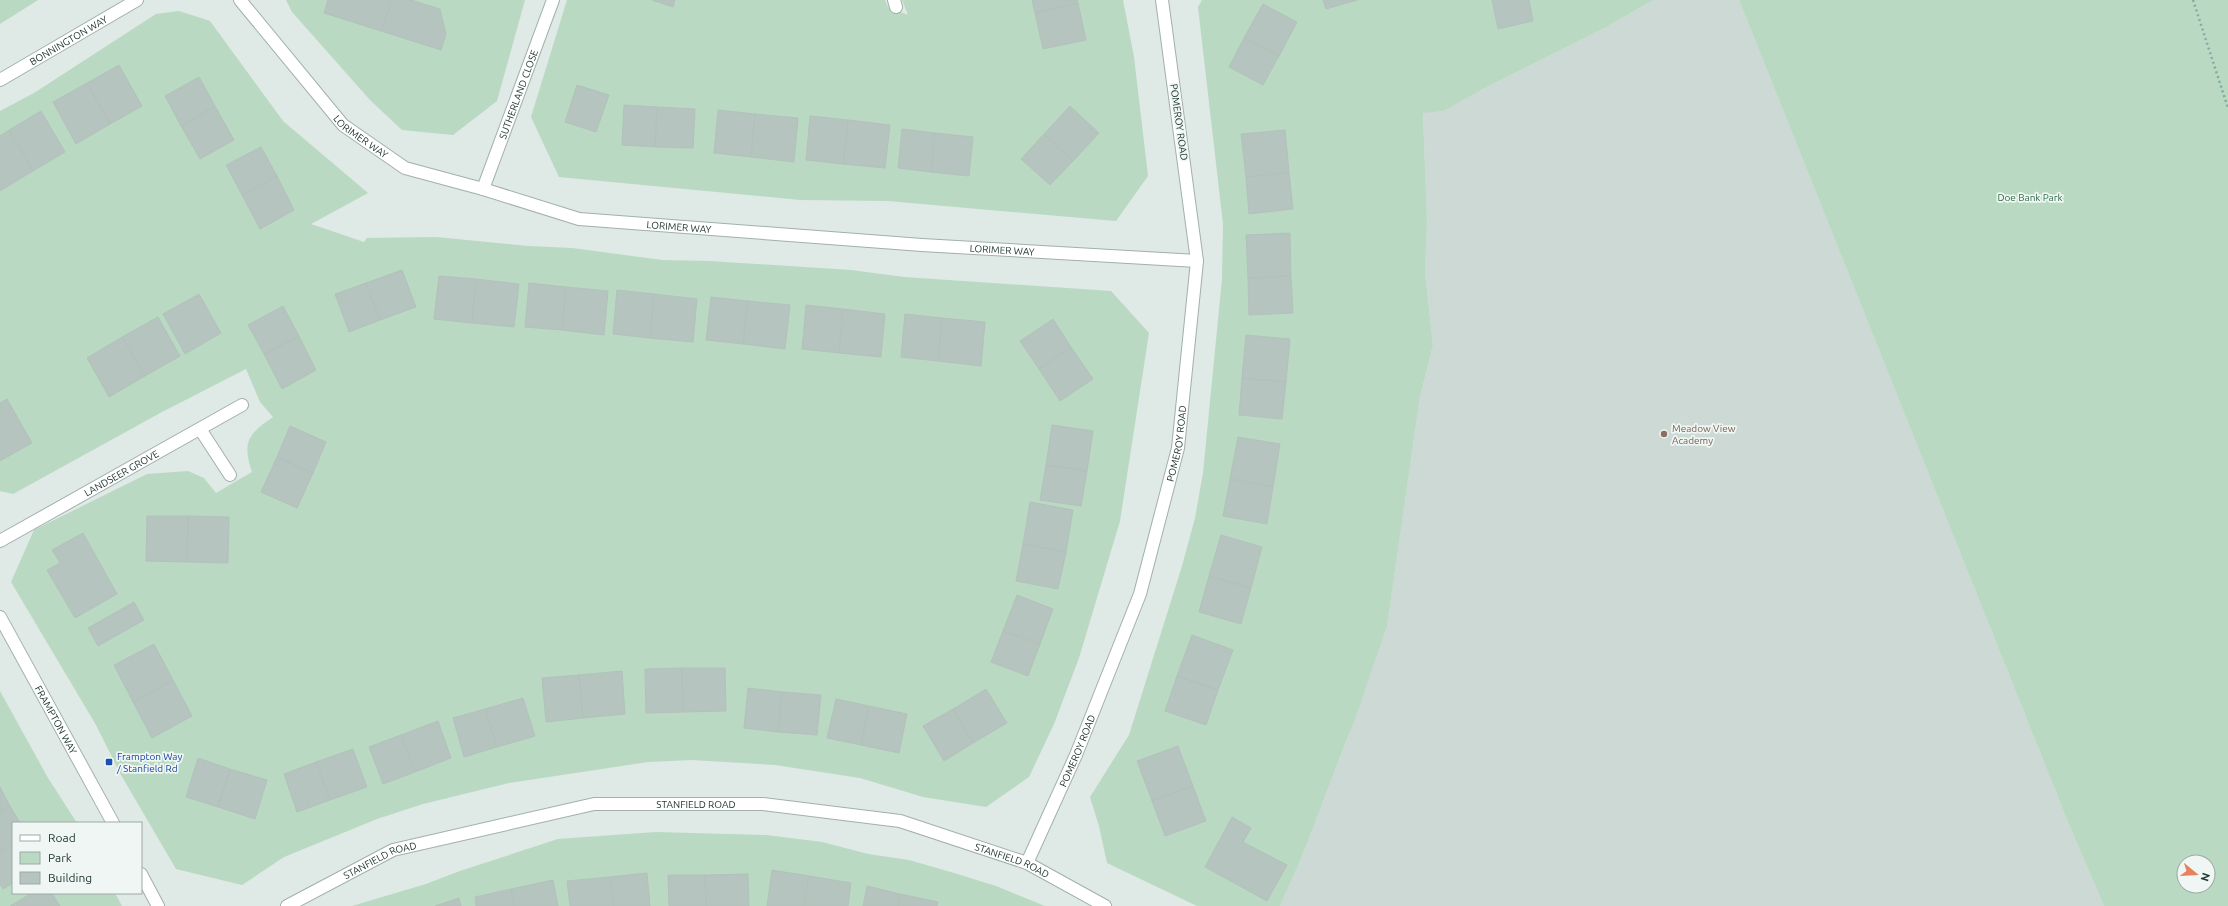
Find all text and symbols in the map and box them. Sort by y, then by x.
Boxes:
street label: BONNINGTON WAY [27,13,109,67]
street label: SUTHERLAND CLOSE [497,48,540,140]
street label: POMEROY ROAD [1168,83,1190,161]
street label: LORIMER WAY [331,113,390,160]
park label: Doe Bank Park [1997,192,2063,203]
street label: LORIMER WAY [646,219,712,235]
street label: LORIMER WAY [969,242,1035,257]
street label: POMEROY ROAD [1164,405,1188,483]
place label: Meadow View Academy [1672,423,1736,446]
marker: Meadow View Academy [1659,429,1669,439]
street label: LANDSEER GROVE [82,447,161,498]
street label: FRAMPTON WAY [33,683,80,756]
street label: POMEROY ROAD [1057,713,1097,788]
place label: Frampton Way / Stanfield Rd [116,751,182,774]
marker: Frampton Way / Stanfield Rd [104,757,114,767]
street label: STANFIELD ROAD [656,799,736,810]
legend [12,822,142,894]
text: Road [48,831,76,844]
street label: STANFIELD ROAD [341,839,417,881]
street label: STANFIELD ROAD [974,841,1051,880]
text: Park [48,851,72,864]
north arrow [2176,854,2216,894]
text: Building [48,871,92,884]
text: N [2199,871,2212,883]

